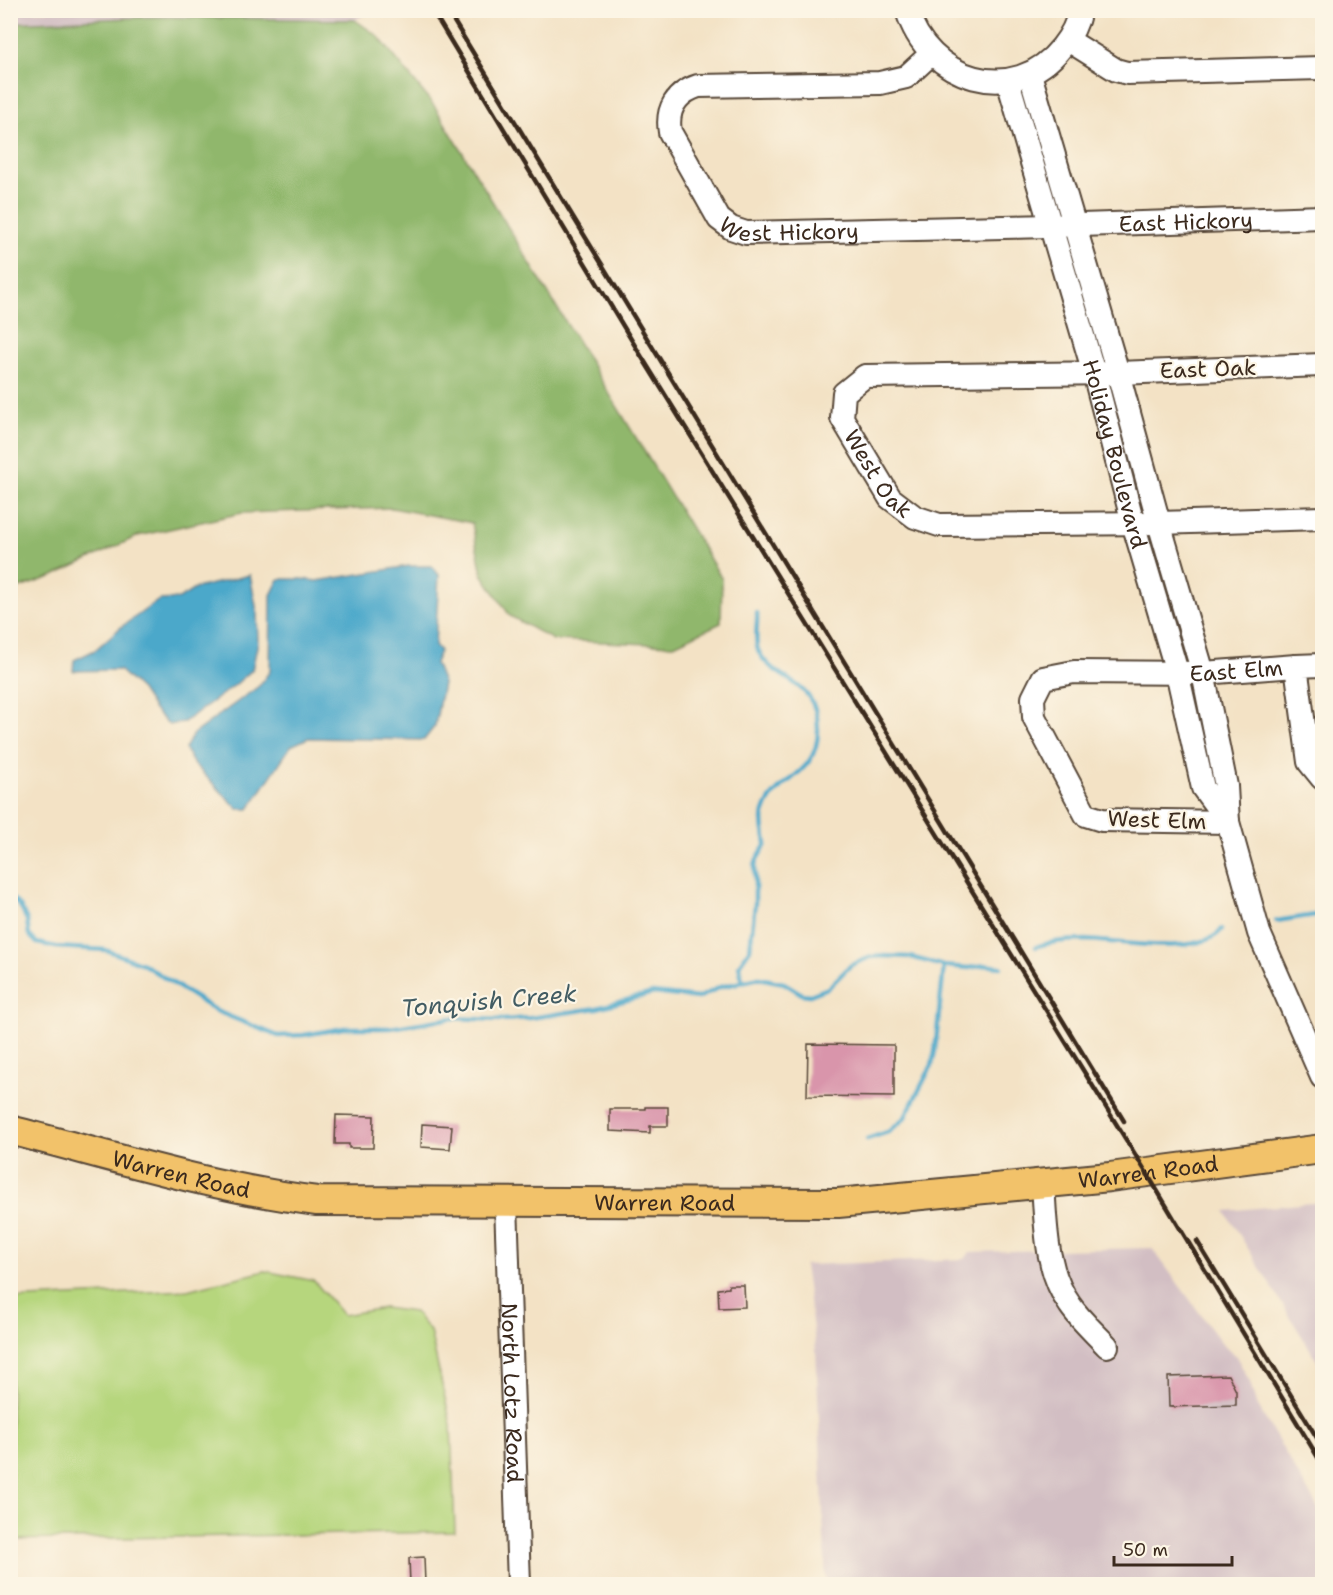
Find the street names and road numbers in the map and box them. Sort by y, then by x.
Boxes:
street label: East Hickory [1118,205,1253,238]
street label: West Hickory [713,210,859,249]
street label: East Oak [1159,353,1257,385]
street label: Holiday Boulevard [1076,356,1154,552]
street label: West Oak [838,424,918,524]
street label: East Elm [1189,653,1284,687]
street label: West Elm [1107,804,1207,836]
street label: Warren Road [109,1143,253,1204]
street label: Warren Road [1077,1148,1220,1194]
street label: Warren Road [594,1188,735,1217]
street label: North Lotz Road [495,1302,530,1483]

